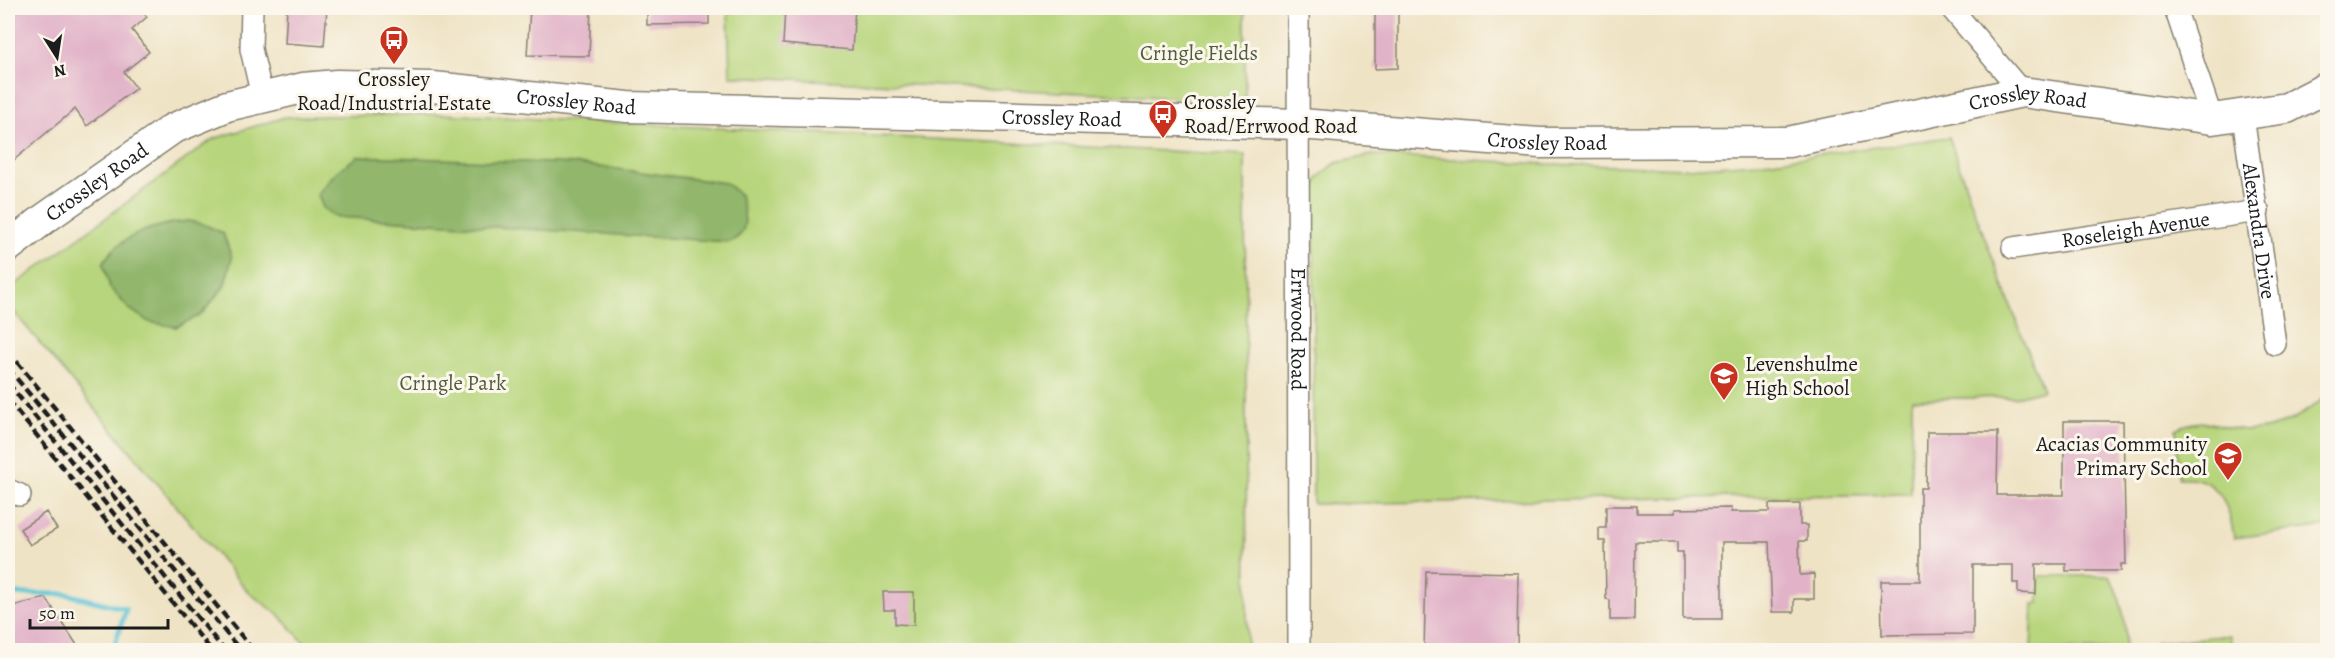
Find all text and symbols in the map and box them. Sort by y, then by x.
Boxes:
bus stop icon: Crossley Road/Industrial Estate [378,24,410,66]
north arrow [27,27,87,87]
park label: Cringle Fields [1140,39,1258,67]
text: N [52,59,68,83]
place label: Crossley Road/Industrial Estate [297,65,491,117]
street label: Crossley Road [1966,78,2090,117]
street label: Crossley Road [515,82,637,121]
place label: Crossley Road/Errwood Road [1184,88,1358,140]
bus stop icon: Crossley Road/Errwood Road [1147,98,1179,140]
street label: Crossley Road [1002,102,1123,134]
street label: Crossley Road [1486,125,1608,157]
street label: Crossley Road [40,136,154,228]
street label: Alexandra Drive [2236,160,2283,301]
street label: Roseleigh Avenue [2060,204,2212,254]
street label: Errwood Road [1284,268,1313,391]
place label: Levenshulme High School [1745,350,1858,402]
school or university icon: Levenshulme High School [1708,360,1740,402]
park label: Cringle Park [400,369,507,397]
place label: Acacias Community Primary School [2035,430,2208,482]
school or university icon: Acacias Community Primary School [2212,440,2244,482]
scale bar [30,592,168,630]
text: 50 m [39,601,75,625]

